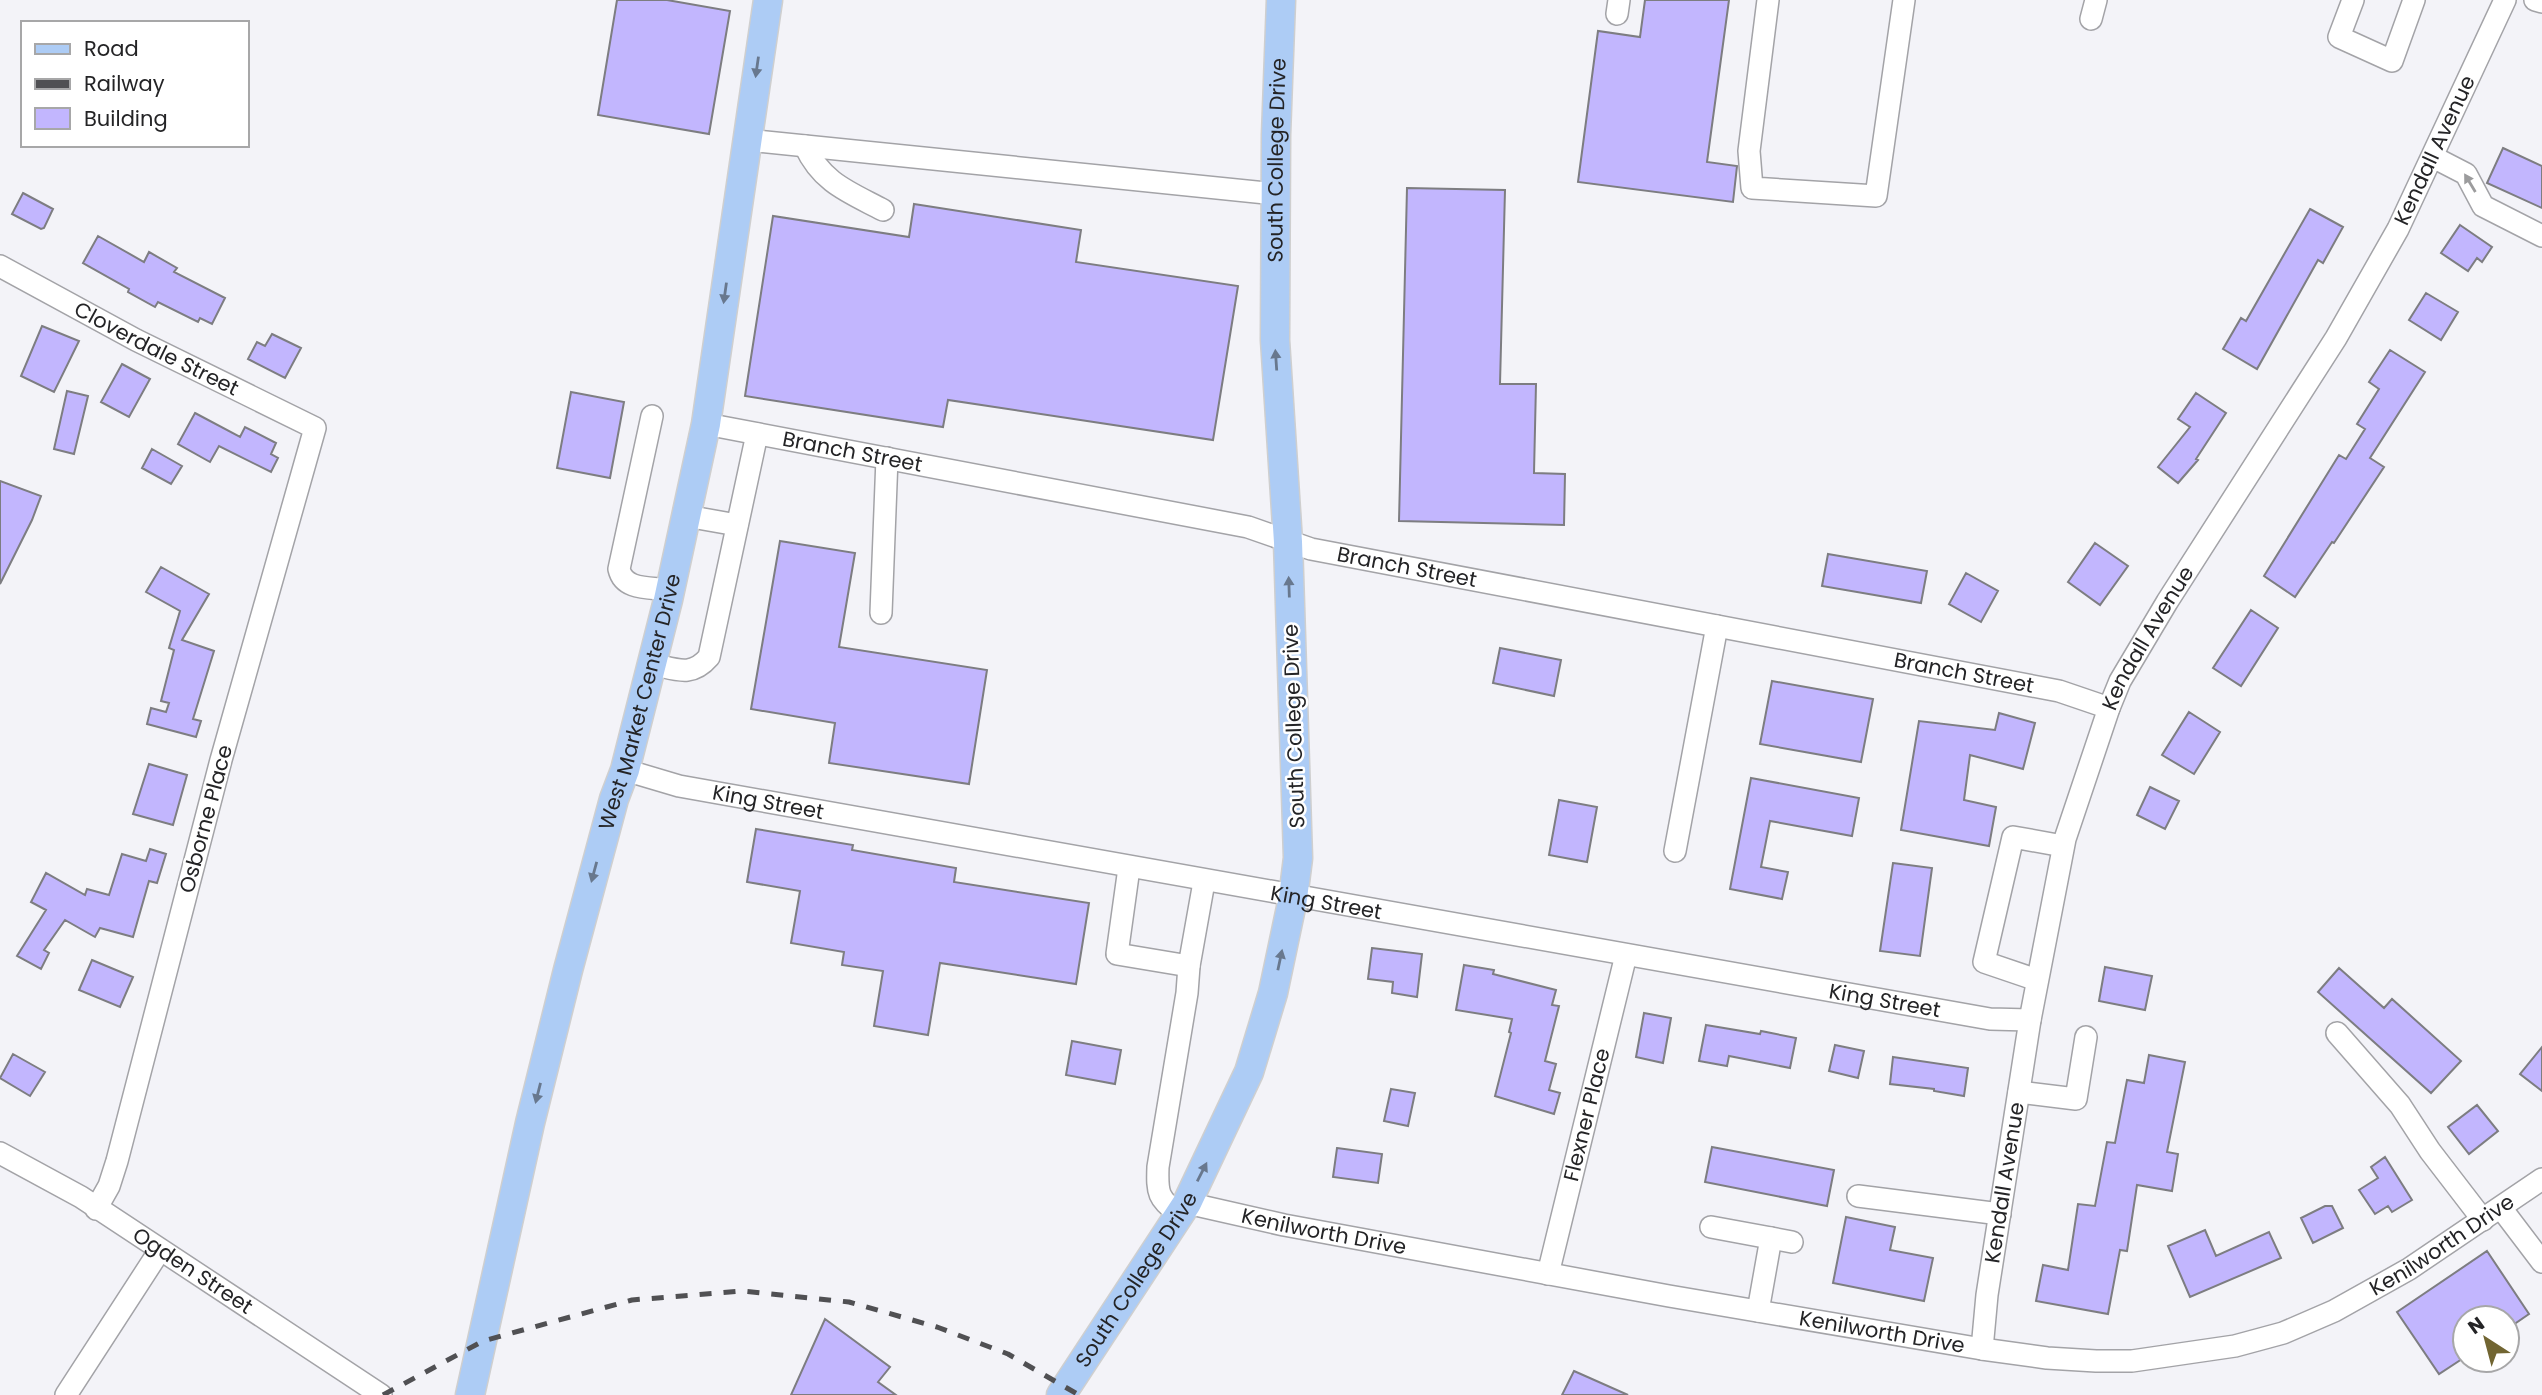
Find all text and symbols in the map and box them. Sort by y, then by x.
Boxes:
legend [21,21,248,147]
text: Road [84,34,139,63]
one-way arrow [752,57,763,79]
street label: South College Drive [1260,57,1293,262]
text: Railway [84,69,165,98]
street label: Kendall Avenue [2387,70,2482,230]
text: Building [84,104,168,133]
one-way arrow [2464,173,2477,193]
one-way arrow [719,282,730,304]
street label: Cloverdale Street [69,294,244,402]
one-way arrow [1270,349,1281,371]
street label: Branch Street [780,424,925,479]
street label: Branch Street [1335,539,1479,594]
street label: Kendall Avenue [2095,560,2200,714]
street label: West Market Center Drive [591,571,687,833]
one-way arrow [1284,576,1295,598]
street label: South College Drive [1275,623,1312,829]
street label: Branch Street [1892,645,2036,700]
street label: Osborne Place [172,742,239,896]
street label: King Street [710,777,826,826]
one-way arrow [589,862,599,883]
street label: King Street [1268,878,1384,926]
one-way arrow [1275,948,1286,970]
street label: King Street [1827,976,1943,1024]
street label: Flexner Place [1556,1045,1617,1184]
one-way arrow [532,1082,543,1104]
street label: Kendall Avenue [1977,1100,2031,1265]
one-way arrow [1197,1162,1208,1182]
street label: South College Drive [1068,1187,1204,1373]
street label: Kenilworth Drive [2364,1187,2520,1302]
street label: Kenilworth Drive [1239,1201,1409,1261]
street label: Ogden Street [127,1220,259,1321]
street label: Kenilworth Drive [1797,1303,1967,1360]
north arrow [2451,1304,2521,1374]
text: N [2463,1311,2490,1341]

